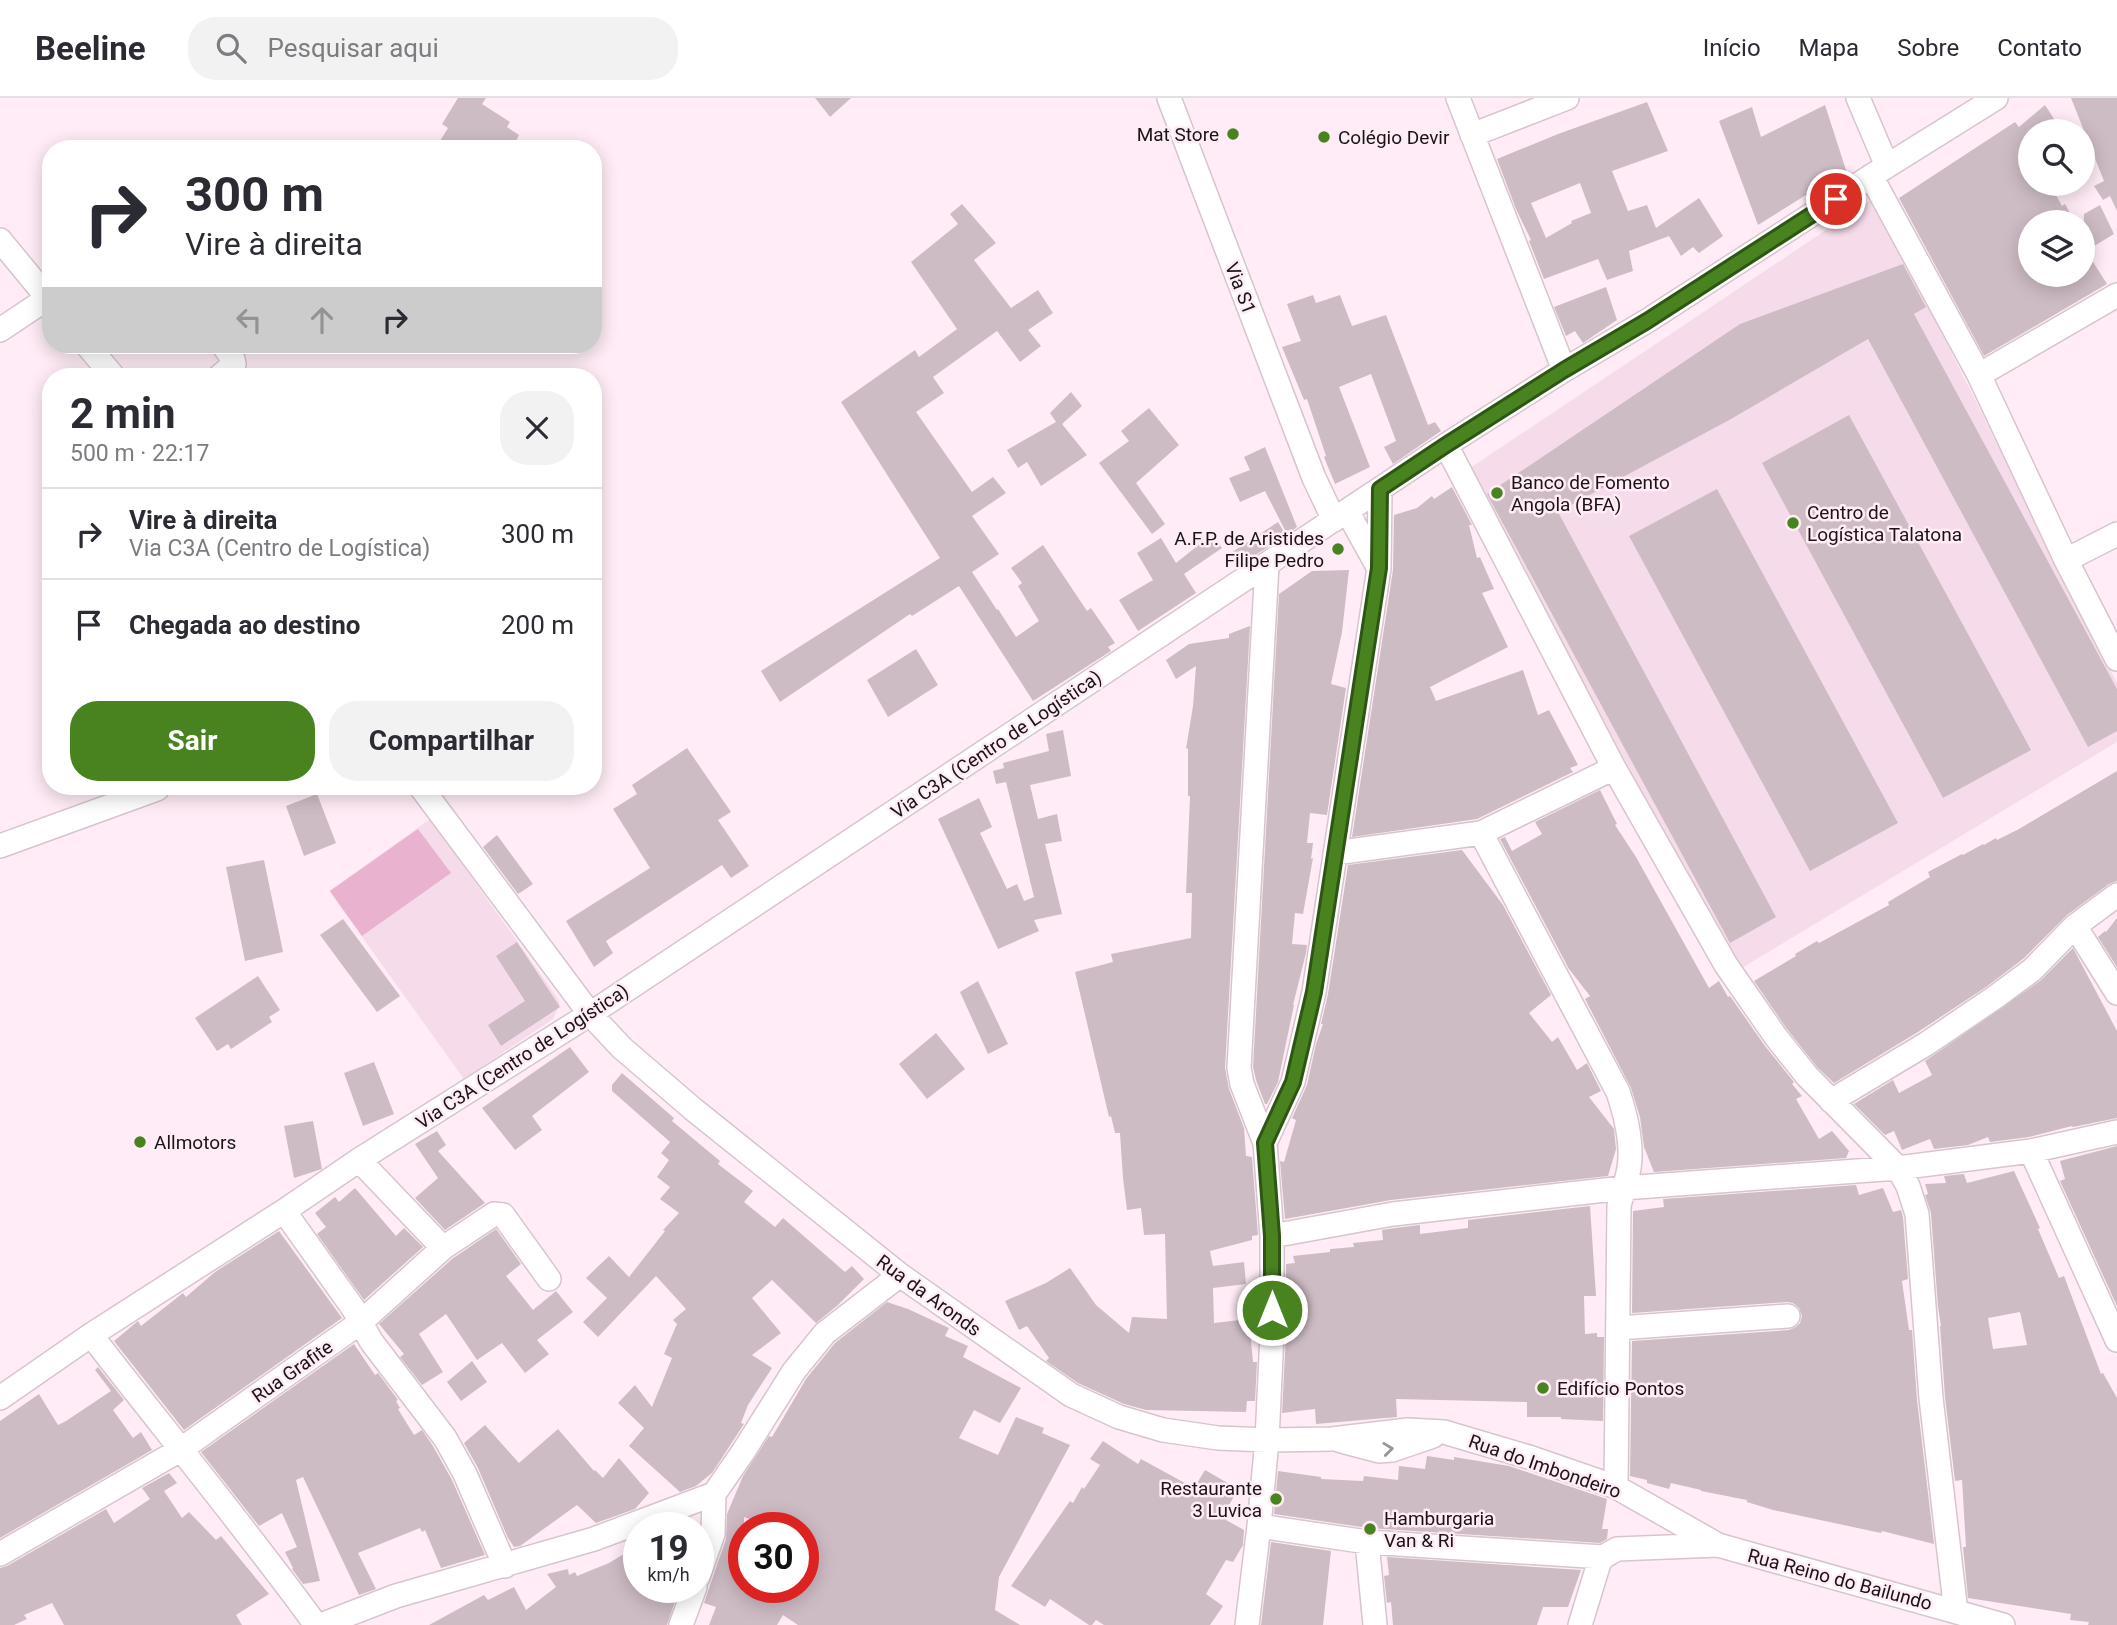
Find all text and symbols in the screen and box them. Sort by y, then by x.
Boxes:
search box [188,17,678,80]
text: Beeline [35,29,146,68]
icon: search [212,29,250,67]
text: Pesquisar aqui [268,33,439,63]
text: Início [1703,34,1761,62]
text: Mapa [1799,34,1859,62]
text: Sobre [1897,34,1959,62]
text: Contato [1997,34,2082,62]
map controls [2018,119,2095,287]
button: search [2018,119,2095,196]
place label: Mat Store [1137,123,1219,146]
marker: Mat Store [1225,126,1241,142]
place label: Colégio Devir [1338,126,1450,149]
marker: Colégio Devir [1316,129,1332,145]
text: 300 m [185,166,324,223]
icon: right [70,168,161,259]
pin [1806,169,1866,229]
icon: arrive [1817,180,1855,218]
button: layers [2018,210,2095,287]
text: Vire à direita [185,225,363,263]
street label: Via S1 [1220,259,1261,317]
icon: left [230,301,268,339]
icon: ahead [303,301,341,339]
icon: right [376,301,414,339]
text: 2 min [70,389,176,438]
button: close [500,391,574,465]
text: 500 m · 22:17 [70,440,209,467]
place label: Banco de Fomento Angola (BFA) [1511,471,1670,516]
marker: Banco de Fomento Angola (BFA) [1489,485,1505,501]
place label: Centro de Logística Talatona [1807,501,1962,546]
text: Vire à direita [129,505,277,535]
icon: right [70,515,108,553]
marker: Centro de Logística Talatona [1785,515,1801,531]
text: 300 m [501,519,574,549]
place label: A.F.P. de Aristides Filipe Pedro [1174,527,1324,572]
text: Via C3A (Centro de Logística) [129,535,430,562]
marker: A.F.P. de Aristides Filipe Pedro [1330,541,1346,557]
icon: arrive [70,606,108,644]
text: Chegada ao destino [129,610,360,640]
text: 200 m [501,610,574,640]
street label: Via C3A (Centro de Logística) [887,665,1106,824]
button: Sair [70,701,315,781]
button: Compartilhar [329,701,574,781]
street label: Via C3A (Centro de Logística) [412,979,633,1134]
place label: Allmotors [154,1131,236,1154]
marker: Allmotors [132,1134,148,1150]
street label: Rua da Aronds [872,1250,985,1341]
position arrow [1235,1273,1309,1347]
street label: Rua Grafite [247,1335,337,1408]
place label: Edifício Pontos [1557,1377,1684,1400]
marker: Edifício Pontos [1535,1380,1551,1396]
street label: Rua do Imbondeiro [1466,1430,1624,1503]
one-way arrow [1382,1442,1394,1457]
place label: Restaurante 3 Luvica [1160,1477,1262,1522]
marker: Restaurante 3 Luvica [1268,1491,1284,1507]
place label: Hamburgaria Van & Ri [1384,1507,1494,1552]
speed limit sign: 30 [728,1512,819,1603]
marker: Hamburgaria Van & Ri [1362,1521,1378,1537]
text: 19 [648,1528,689,1569]
street label: Rua Reino do Bailundo [1745,1544,1935,1615]
text: km/h [647,1564,690,1585]

